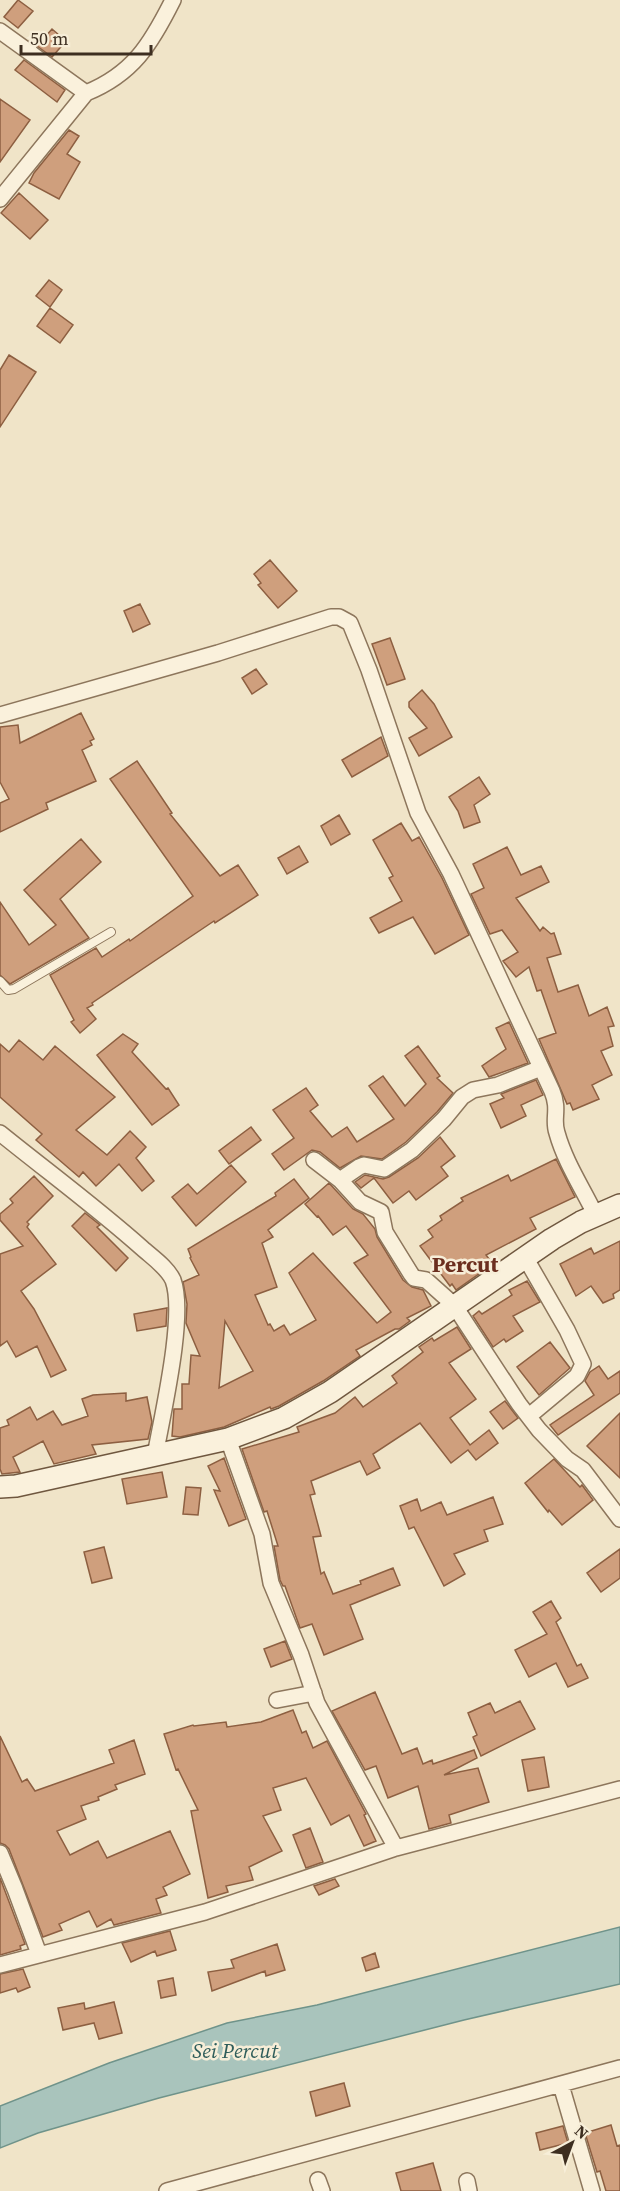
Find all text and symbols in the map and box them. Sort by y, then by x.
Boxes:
scale bar [21,18,152,56]
text: 50 m [30,26,68,51]
district label: Percut [432,1249,499,1279]
water label: Sei Percut [192,2036,279,2065]
north arrow [542,2113,602,2173]
text: N [570,2120,594,2144]

